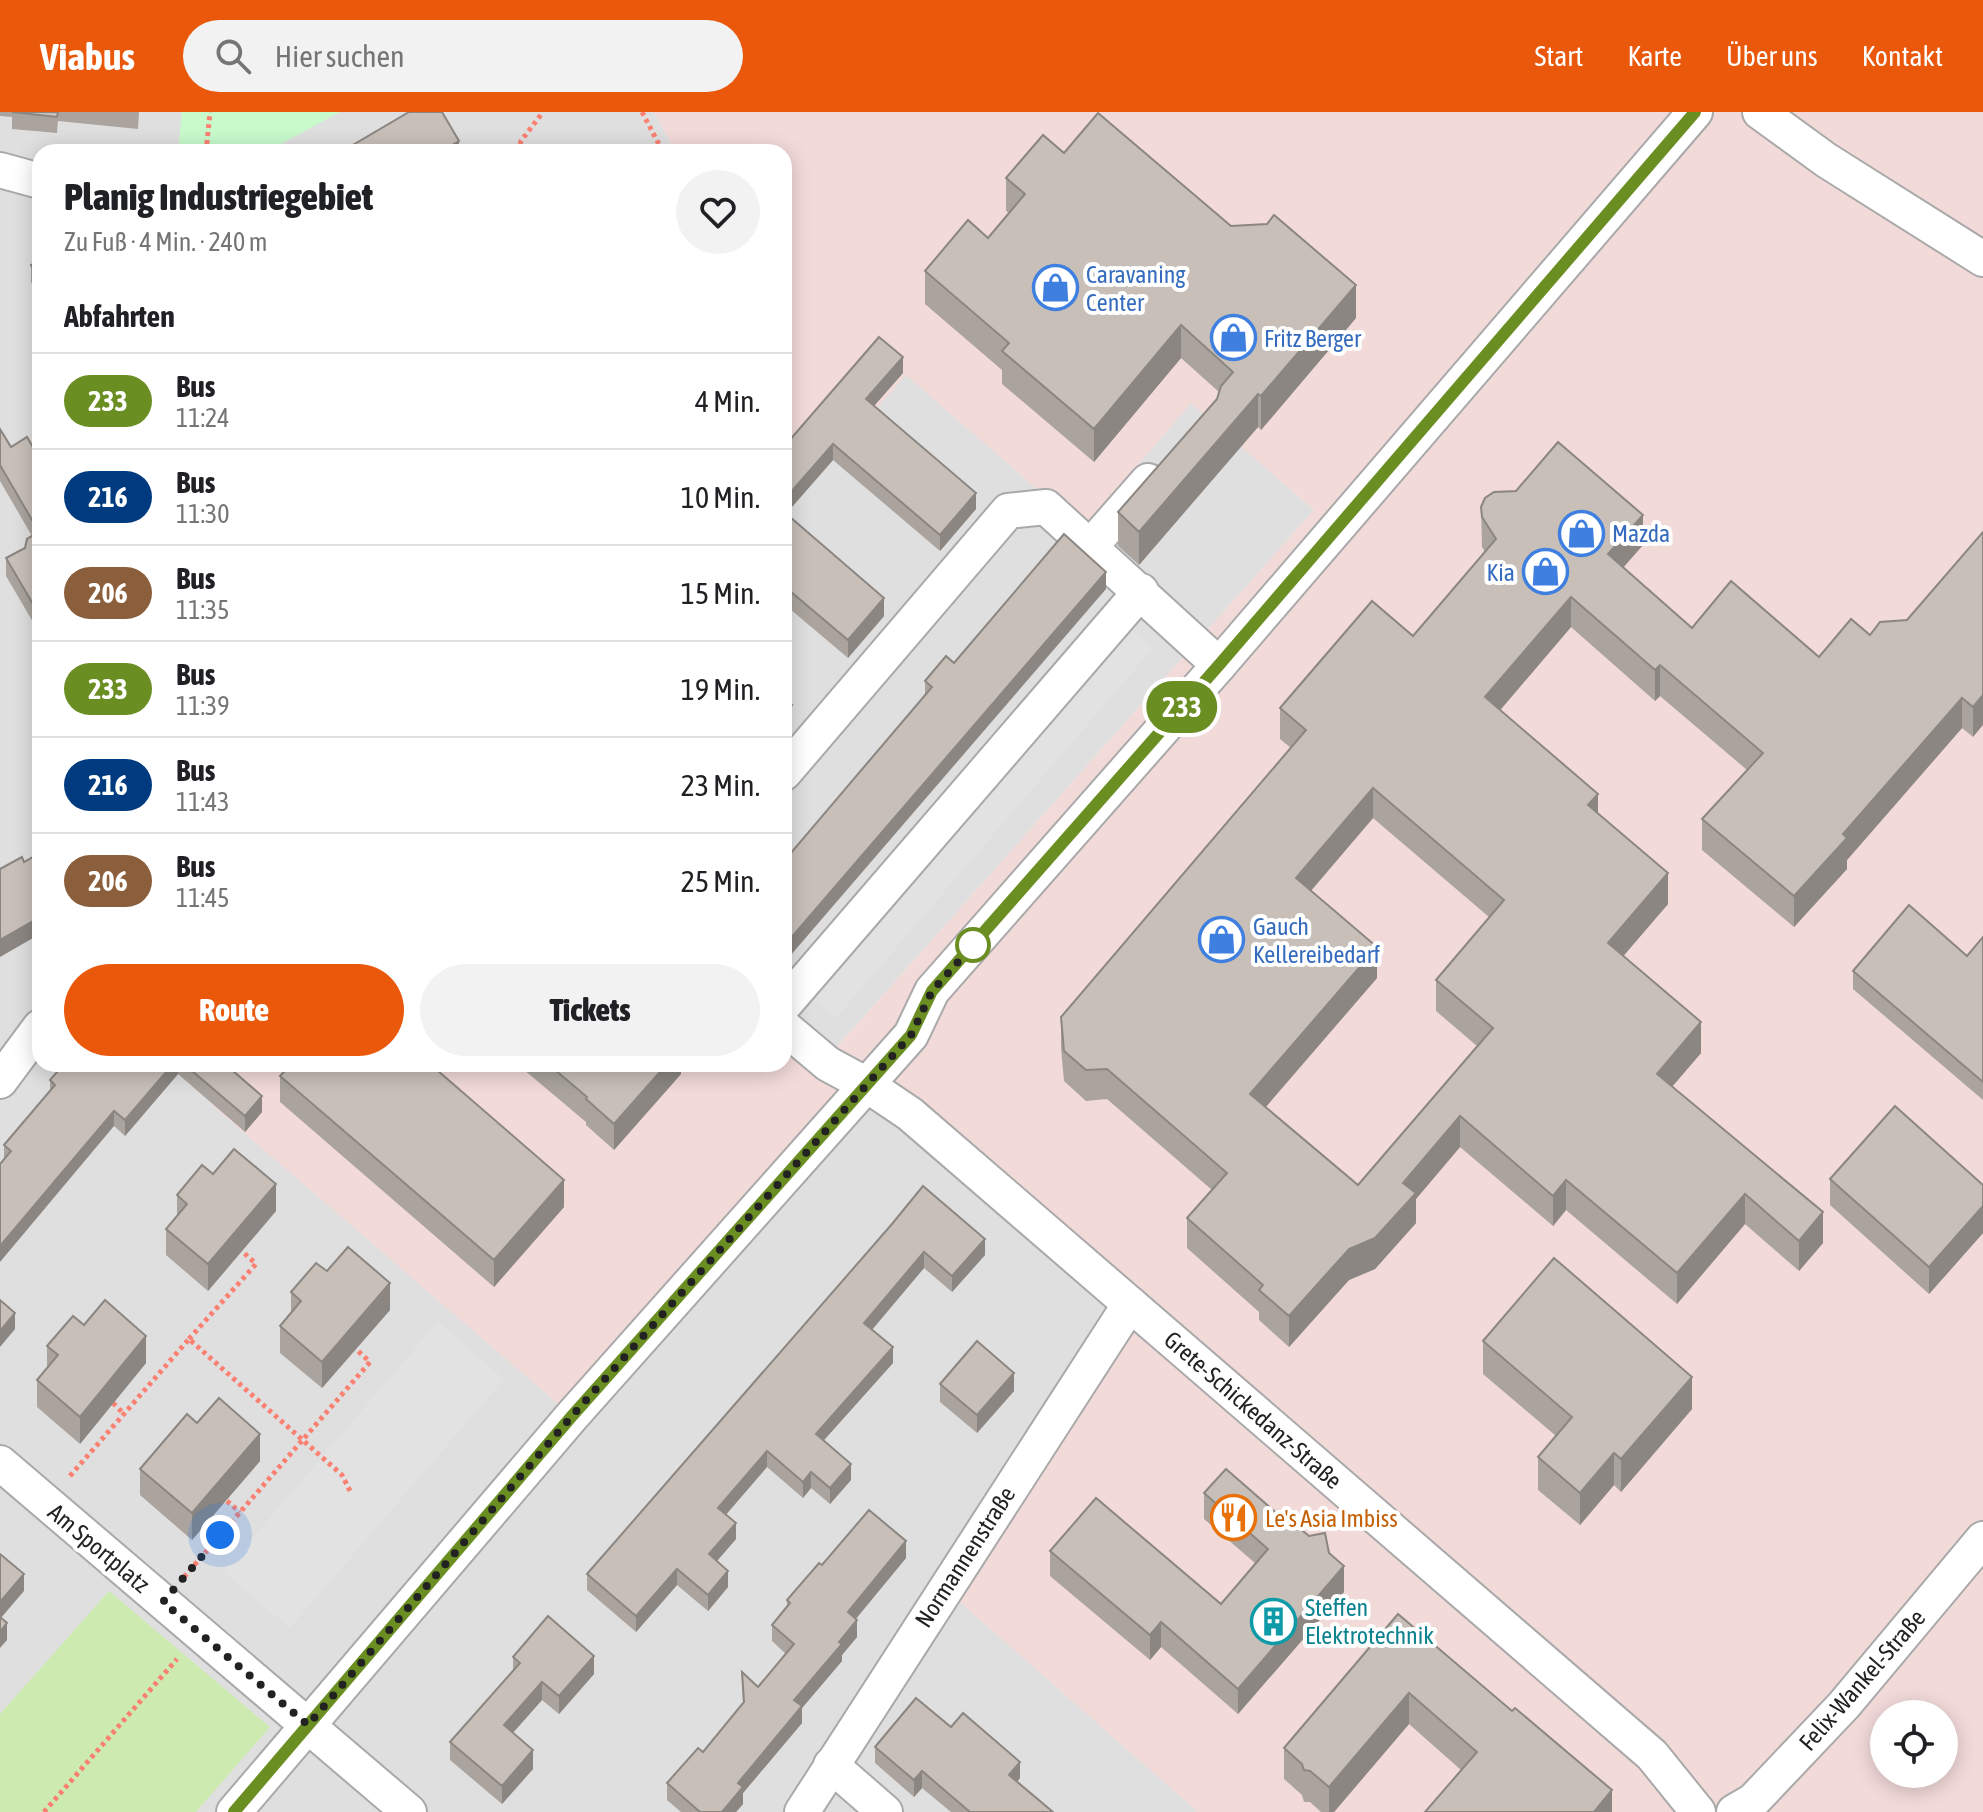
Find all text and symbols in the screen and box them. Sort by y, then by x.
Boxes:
search box [183,20,743,92]
icon: search [211,34,255,78]
text: Viabus [40,35,135,78]
text: Hier suchen [275,39,405,73]
text: Start [1534,40,1583,72]
text: Karte [1627,40,1682,72]
text: Über uns [1726,40,1818,72]
text: Kontakt [1862,40,1943,72]
button: heart [676,170,760,254]
text: Planig Industriegebiet [64,175,373,218]
text: Zu Fuß · 4 Min. · 240 m [64,227,268,257]
place label: Caravaning Center [1086,261,1186,316]
shop icon: Caravaning Center [1031,264,1079,312]
text: Abfahrten [64,299,175,333]
shop icon: Fritz Berger [1209,314,1257,362]
place label: Fritz Berger [1264,325,1362,352]
text: Bus [176,369,215,403]
text: 4 Min. [695,384,760,418]
text: 233 [88,385,128,417]
text: 11:24 [176,403,230,433]
text: Bus [176,465,215,499]
text: 10 Min. [681,480,760,514]
text: 216 [88,481,128,513]
text: 11:30 [176,499,230,529]
shop icon: Mazda [1557,509,1605,557]
place label: Mazda [1612,520,1670,547]
shop icon: Kia [1522,548,1570,596]
place label: Kia [1487,559,1515,586]
text: Bus [176,561,215,595]
text: 15 Min. [681,576,760,610]
text: 206 [88,577,128,609]
text: 11:35 [176,595,230,625]
text: Bus [176,657,215,691]
text: 19 Min. [681,672,760,706]
text: 233 [88,673,128,705]
line badge: 233 [1136,681,1228,733]
text: 11:39 [176,691,230,721]
text: 233 [1162,691,1202,723]
text: Bus [176,753,215,787]
text: 23 Min. [681,768,760,802]
text: 216 [88,769,128,801]
text: 11:43 [176,787,230,817]
text: Bus [176,849,215,883]
text: 25 Min. [681,864,760,898]
text: 206 [88,865,128,897]
text: 11:45 [176,883,230,913]
place label: Gauch Kellereibedarf [1253,913,1381,968]
shop icon: Gauch Kellereibedarf [1198,916,1246,964]
unlabelled marker [956,928,990,962]
button: Route [64,964,404,1056]
button: Tickets [420,964,760,1056]
street label: Grete-Schickedanz-Straße [1159,1326,1347,1494]
street label: Normannenstraße [910,1482,1020,1632]
restaurant icon: Le's Asia Imbiss [1210,1494,1258,1542]
street label: Am Sportplatz [43,1498,155,1598]
place label: Le's Asia Imbiss [1265,1505,1398,1532]
your location [200,1515,240,1555]
place label: Steffen Elektrotechnik [1305,1594,1434,1649]
building icon: Steffen Elektrotechnik [1250,1597,1298,1645]
street label: Felix-Wankel-Straße [1794,1604,1930,1756]
map controls [1870,1700,1958,1788]
button: locate [1870,1700,1958,1788]

